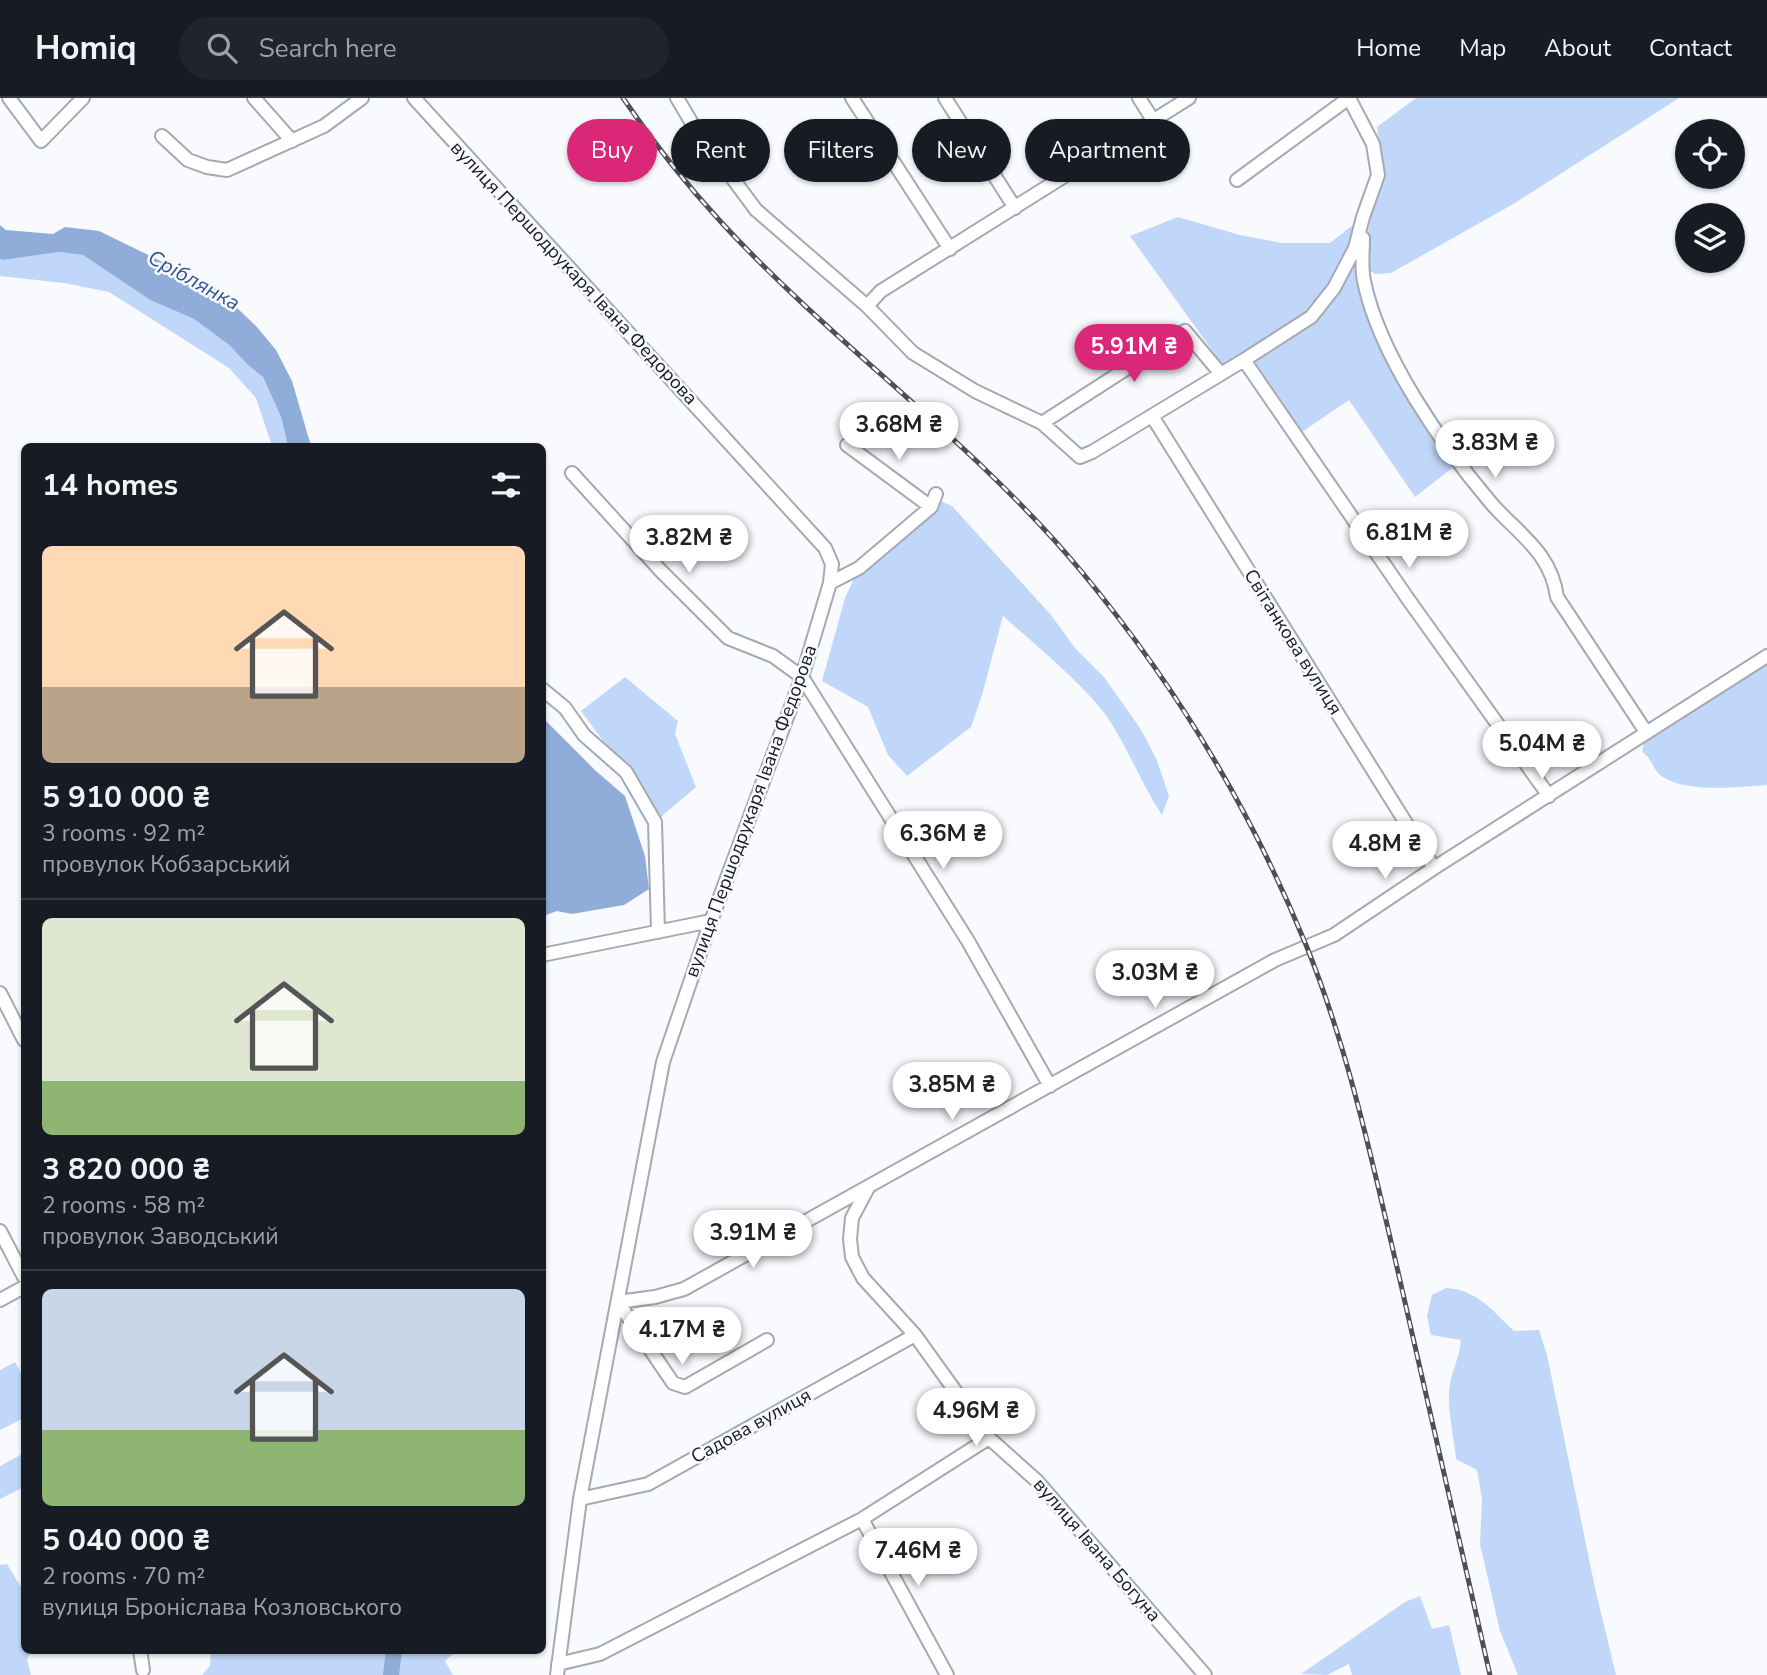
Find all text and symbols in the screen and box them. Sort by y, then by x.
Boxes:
search box [179,17,669,80]
text: Homiq [35,26,137,71]
icon: search [203,29,241,67]
text: Search here [259,31,397,66]
text: Home [1356,32,1421,64]
text: Map [1459,32,1506,64]
text: About [1544,32,1611,64]
text: Contact [1649,32,1732,64]
chip: Buy [567,119,657,182]
chip: Rent [671,119,770,182]
chip: Filters [784,119,898,182]
chip: New [912,119,1011,182]
chip: Apartment [1025,119,1190,182]
map controls [1675,119,1745,273]
button: locate [1675,119,1745,189]
street label: вулиця Першодрукаря Івана Федорова [444,135,704,411]
button: layers [1675,203,1745,273]
water label: Сріблянка [143,243,245,317]
pin: 5.91M ₴ [1069,324,1199,384]
text: 5.91M ₴ [1090,331,1178,362]
pin: 3.68M ₴ [834,402,964,462]
text: 3.68M ₴ [855,409,943,440]
pin: 3.83M ₴ [1430,420,1560,480]
text: 3.83M ₴ [1451,427,1539,458]
text: 14 homes [42,465,178,506]
icon: filters [487,466,525,504]
pin: 6.81M ₴ [1344,510,1474,570]
pin: 3.82M ₴ [624,516,754,575]
text: 6.81M ₴ [1365,517,1453,548]
text: 3.82M ₴ [645,522,733,553]
street label: Світанкова вулиця [1238,564,1348,720]
icon: home [221,591,347,717]
street label: вулиця Першодрукаря Івана Федорова [679,641,823,981]
pin: 5.04M ₴ [1477,722,1607,781]
text: 5.04M ₴ [1498,728,1586,759]
text: 5 910 000 ₴ [42,777,210,818]
pin: 6.36M ₴ [878,812,1008,871]
text: 3 rooms · 92 m² [42,818,205,849]
text: 6.36M ₴ [899,818,987,849]
pin: 4.8M ₴ [1328,822,1442,881]
text: 4.8M ₴ [1348,828,1422,859]
text: провулок Кобзарський [42,849,291,880]
pin: 3.03M ₴ [1090,950,1220,1010]
text: 3.03M ₴ [1111,957,1199,988]
icon: home [221,963,347,1089]
pin: 3.85M ₴ [887,1062,1017,1122]
text: 3.85M ₴ [908,1069,996,1100]
text: 3 820 000 ₴ [42,1149,210,1190]
text: 2 rooms · 58 m² [42,1190,205,1221]
pin: 3.91M ₴ [688,1210,818,1270]
text: 3.91M ₴ [709,1217,797,1248]
text: провулок Заводський [42,1221,279,1252]
pin: 4.17M ₴ [617,1308,747,1367]
text: 4.17M ₴ [638,1314,726,1345]
icon: home [221,1334,347,1460]
street label: Садова вулиця [686,1382,816,1470]
pin: 4.96M ₴ [911,1388,1041,1448]
text: 4.96M ₴ [932,1395,1020,1426]
street label: вулиця Івана Богуна [1027,1472,1167,1628]
text: 5 040 000 ₴ [42,1520,210,1561]
pin: 7.46M ₴ [853,1528,983,1588]
text: 7.46M ₴ [874,1535,962,1566]
text: 2 rooms · 70 m² [42,1561,205,1592]
text: вулиця Броніслава Козловського [42,1592,402,1623]

